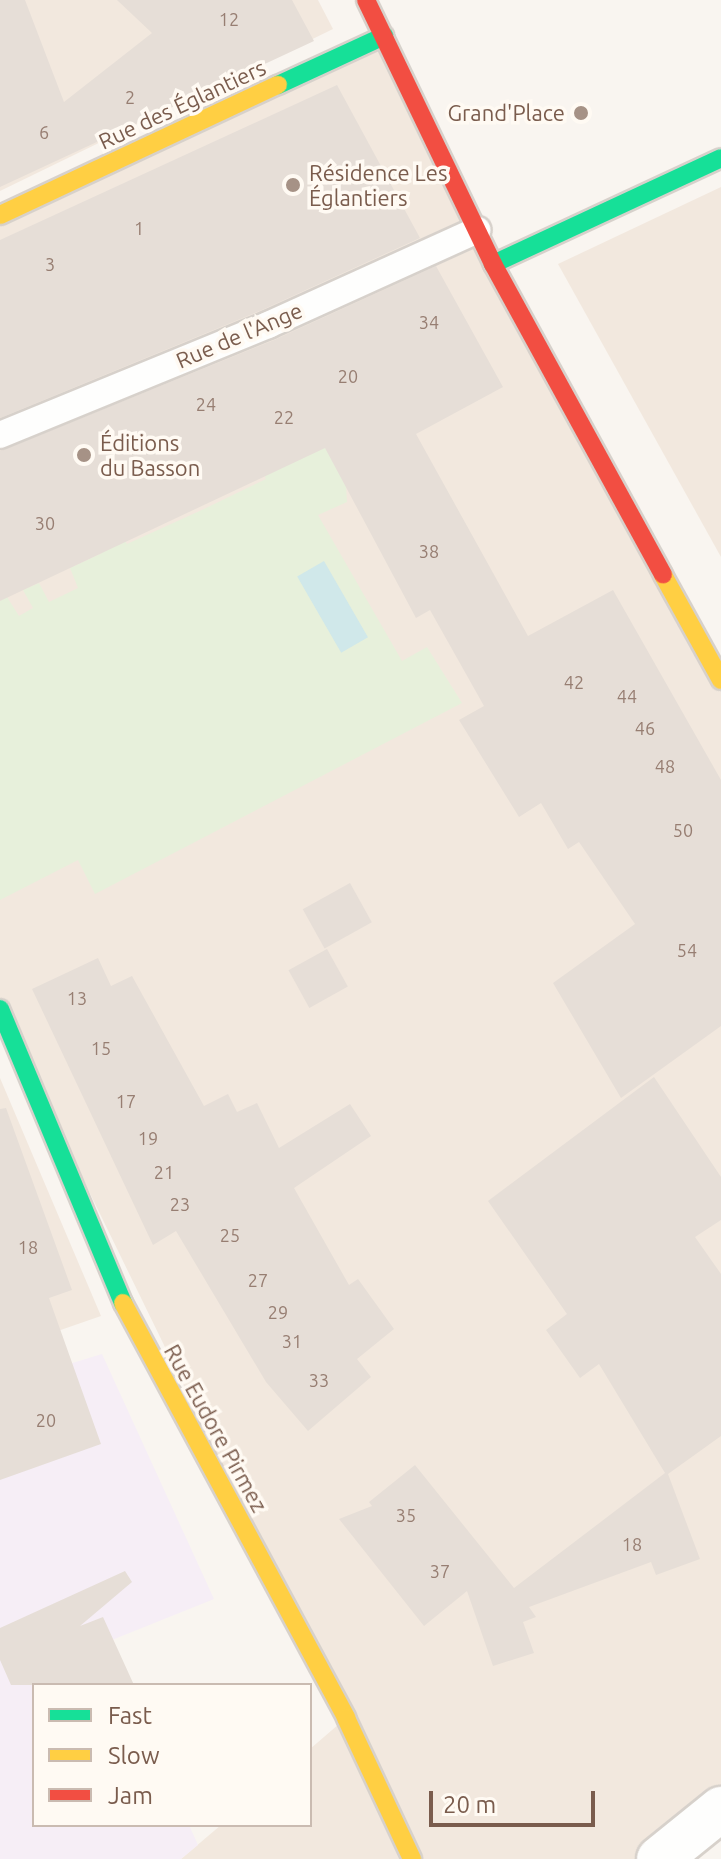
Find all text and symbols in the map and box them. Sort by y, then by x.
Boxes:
house number: 12 [219,8,239,30]
street label: Rue des Églantiers [94,54,270,154]
house number: 2 [125,86,135,108]
place label: Grand'Place [447,100,565,126]
marker: Grand'Place [572,104,590,122]
house number: 6 [39,121,49,143]
place label: Résidence Les Églantiers [309,159,448,210]
marker: Résidence Les Églantiers [284,176,302,194]
house number: 1 [134,217,144,239]
house number: 3 [45,253,55,275]
street label: Rue de l'Ange [172,297,306,373]
house number: 34 [419,311,439,333]
house number: 20 [338,365,358,387]
house number: 24 [196,393,216,415]
house number: 22 [274,406,294,428]
place label: Éditions du Basson [100,429,200,480]
marker: Éditions du Basson [75,446,93,464]
house number: 30 [35,512,55,534]
house number: 38 [419,540,439,562]
house number: 42 [564,671,584,693]
house number: 44 [617,685,637,707]
house number: 46 [635,717,655,739]
house number: 48 [655,755,675,777]
house number: 50 [673,819,693,841]
house number: 54 [677,939,697,961]
house number: 13 [67,987,87,1009]
house number: 15 [91,1037,111,1059]
house number: 17 [116,1090,136,1112]
house number: 19 [138,1127,158,1149]
house number: 21 [154,1161,174,1183]
house number: 23 [170,1193,190,1215]
house number: 25 [220,1224,240,1246]
house number: 18 [18,1236,38,1258]
house number: 27 [248,1269,268,1291]
house number: 29 [268,1301,288,1323]
house number: 31 [282,1330,302,1352]
street label: Rue Eudore Pirmez [159,1340,273,1516]
house number: 33 [309,1369,329,1391]
house number: 20 [36,1409,56,1431]
house number: 35 [396,1504,416,1526]
house number: 18 [622,1533,642,1555]
house number: 37 [430,1560,450,1582]
legend [32,1683,312,1827]
text: Fast [108,1702,152,1729]
text: Slow [108,1742,160,1769]
scale bar [433,1775,599,1825]
text: Jam [108,1782,153,1809]
text: 20 m [443,1791,496,1818]

